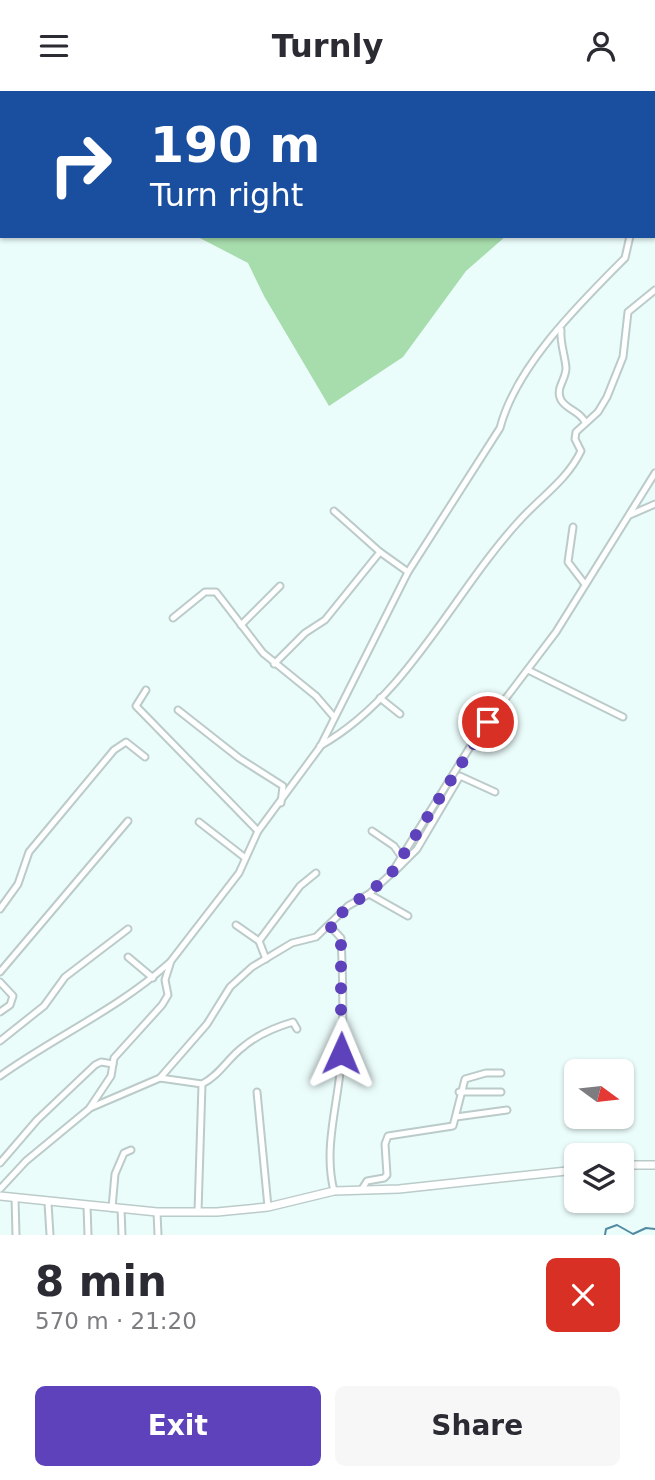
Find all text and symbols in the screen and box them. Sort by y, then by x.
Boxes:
icon: menu [35,27,73,65]
text: Turnly [272,27,383,65]
icon: person [582,27,620,65]
text: 190 m [150,117,320,174]
icon: right [35,119,126,210]
text: Turn right [150,176,303,214]
pin [458,692,518,752]
icon: arrive [469,703,507,741]
position arrow [304,1016,378,1090]
north arrow [564,1059,634,1129]
map controls [564,1059,634,1213]
button: layers [564,1143,634,1213]
text: 8 min [35,1257,167,1306]
button: close [546,1258,620,1332]
text: 570 m · 21:20 [35,1308,197,1334]
button: Exit [35,1386,321,1466]
button: Share [335,1386,620,1466]

